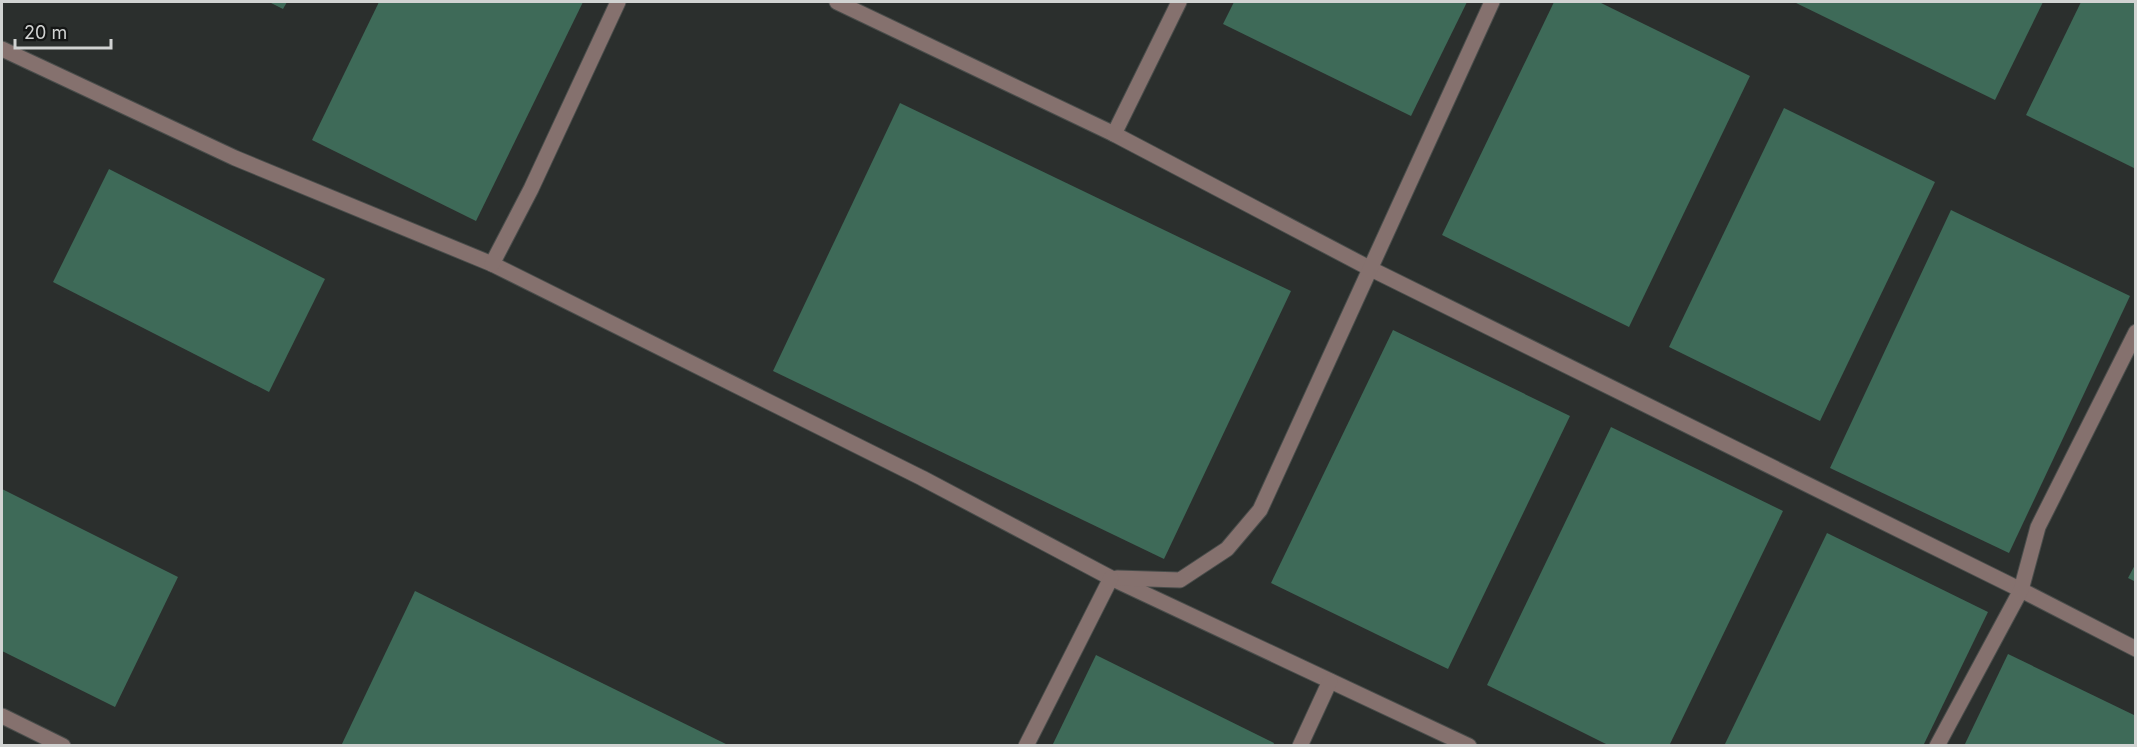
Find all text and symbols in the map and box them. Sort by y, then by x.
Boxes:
scale bar [15,12,111,50]
text: 20 m [24,22,67,43]

